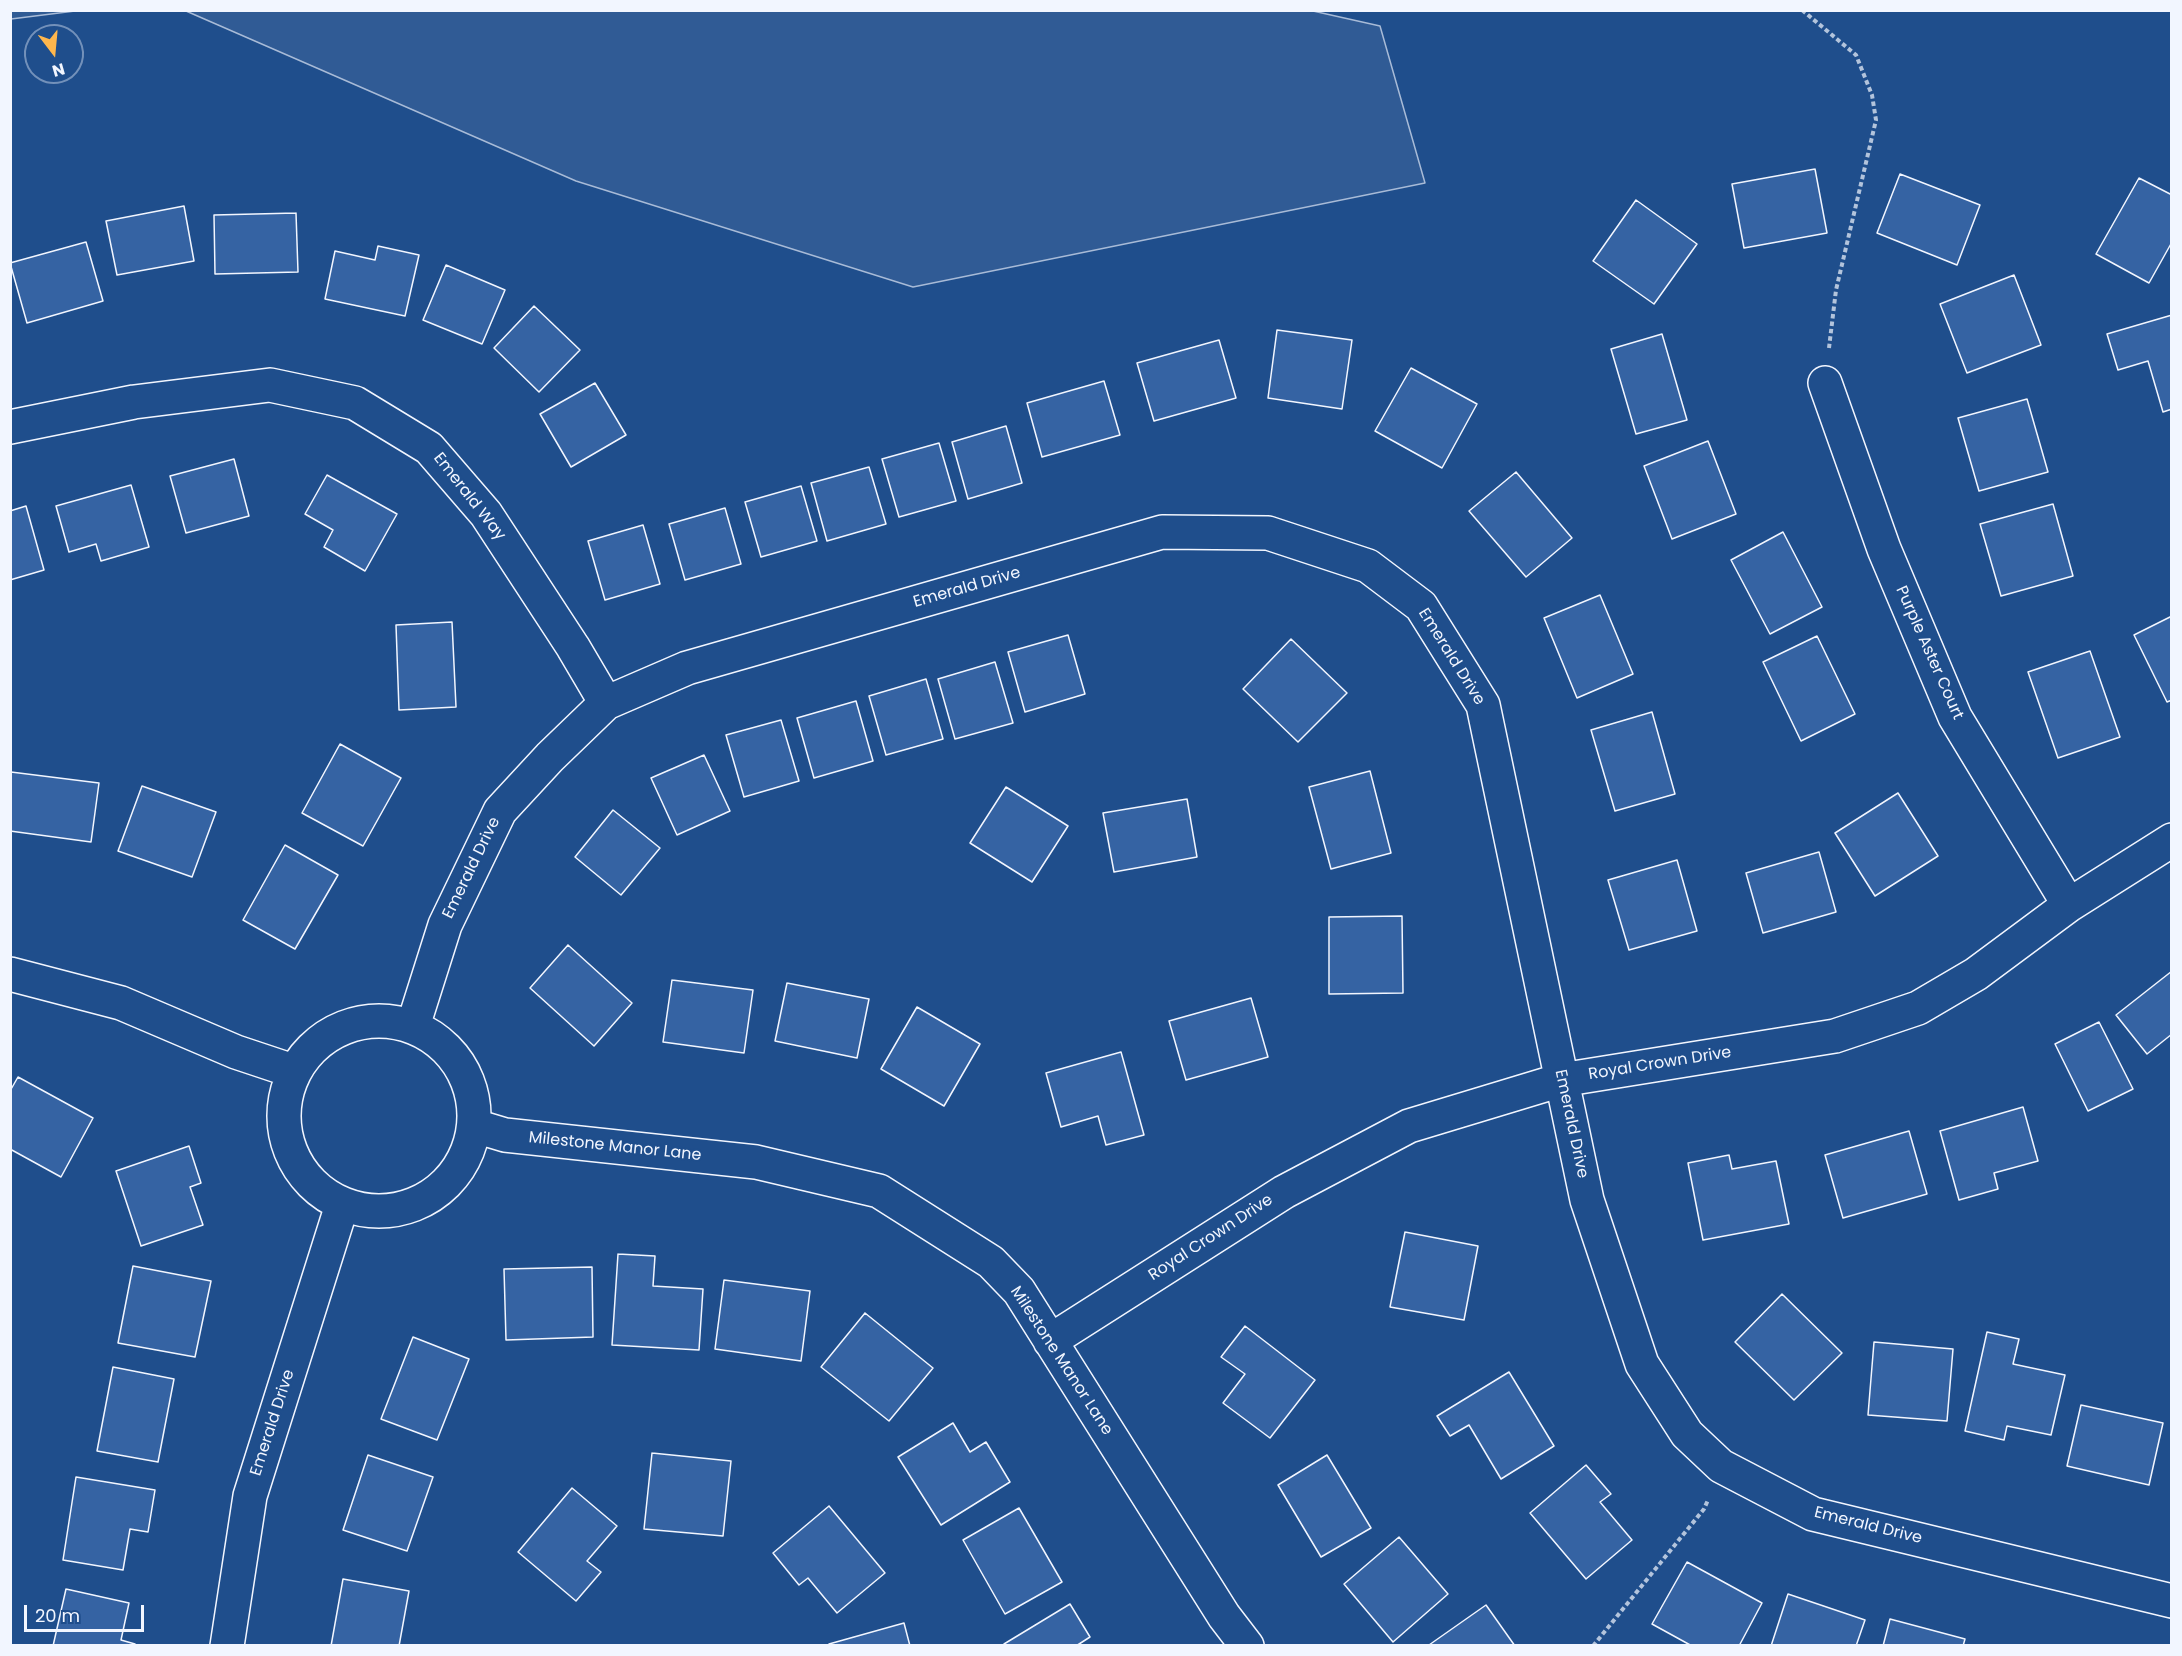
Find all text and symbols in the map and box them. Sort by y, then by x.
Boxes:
north arrow [24,24,84,84]
text: N [50,57,68,83]
street label: Emerald Way [429,449,509,545]
street label: Emerald Drive [911,564,1023,612]
street label: Purple Aster Court [1891,583,1967,723]
street label: Emerald Drive [1414,605,1488,709]
street label: Emerald Drive [439,814,505,922]
street label: Royal Crown Drive [1587,1043,1733,1085]
street label: Emerald Drive [1550,1068,1592,1180]
street label: Milestone Manor Lane [528,1128,702,1166]
street label: Royal Crown Drive [1145,1191,1277,1285]
street label: Milestone Manor Lane [1006,1283,1116,1439]
street label: Emerald Drive [247,1367,299,1479]
street label: Emerald Drive [1812,1503,1924,1549]
scale bar [27,1593,147,1631]
text: 20 m [35,1603,80,1628]

